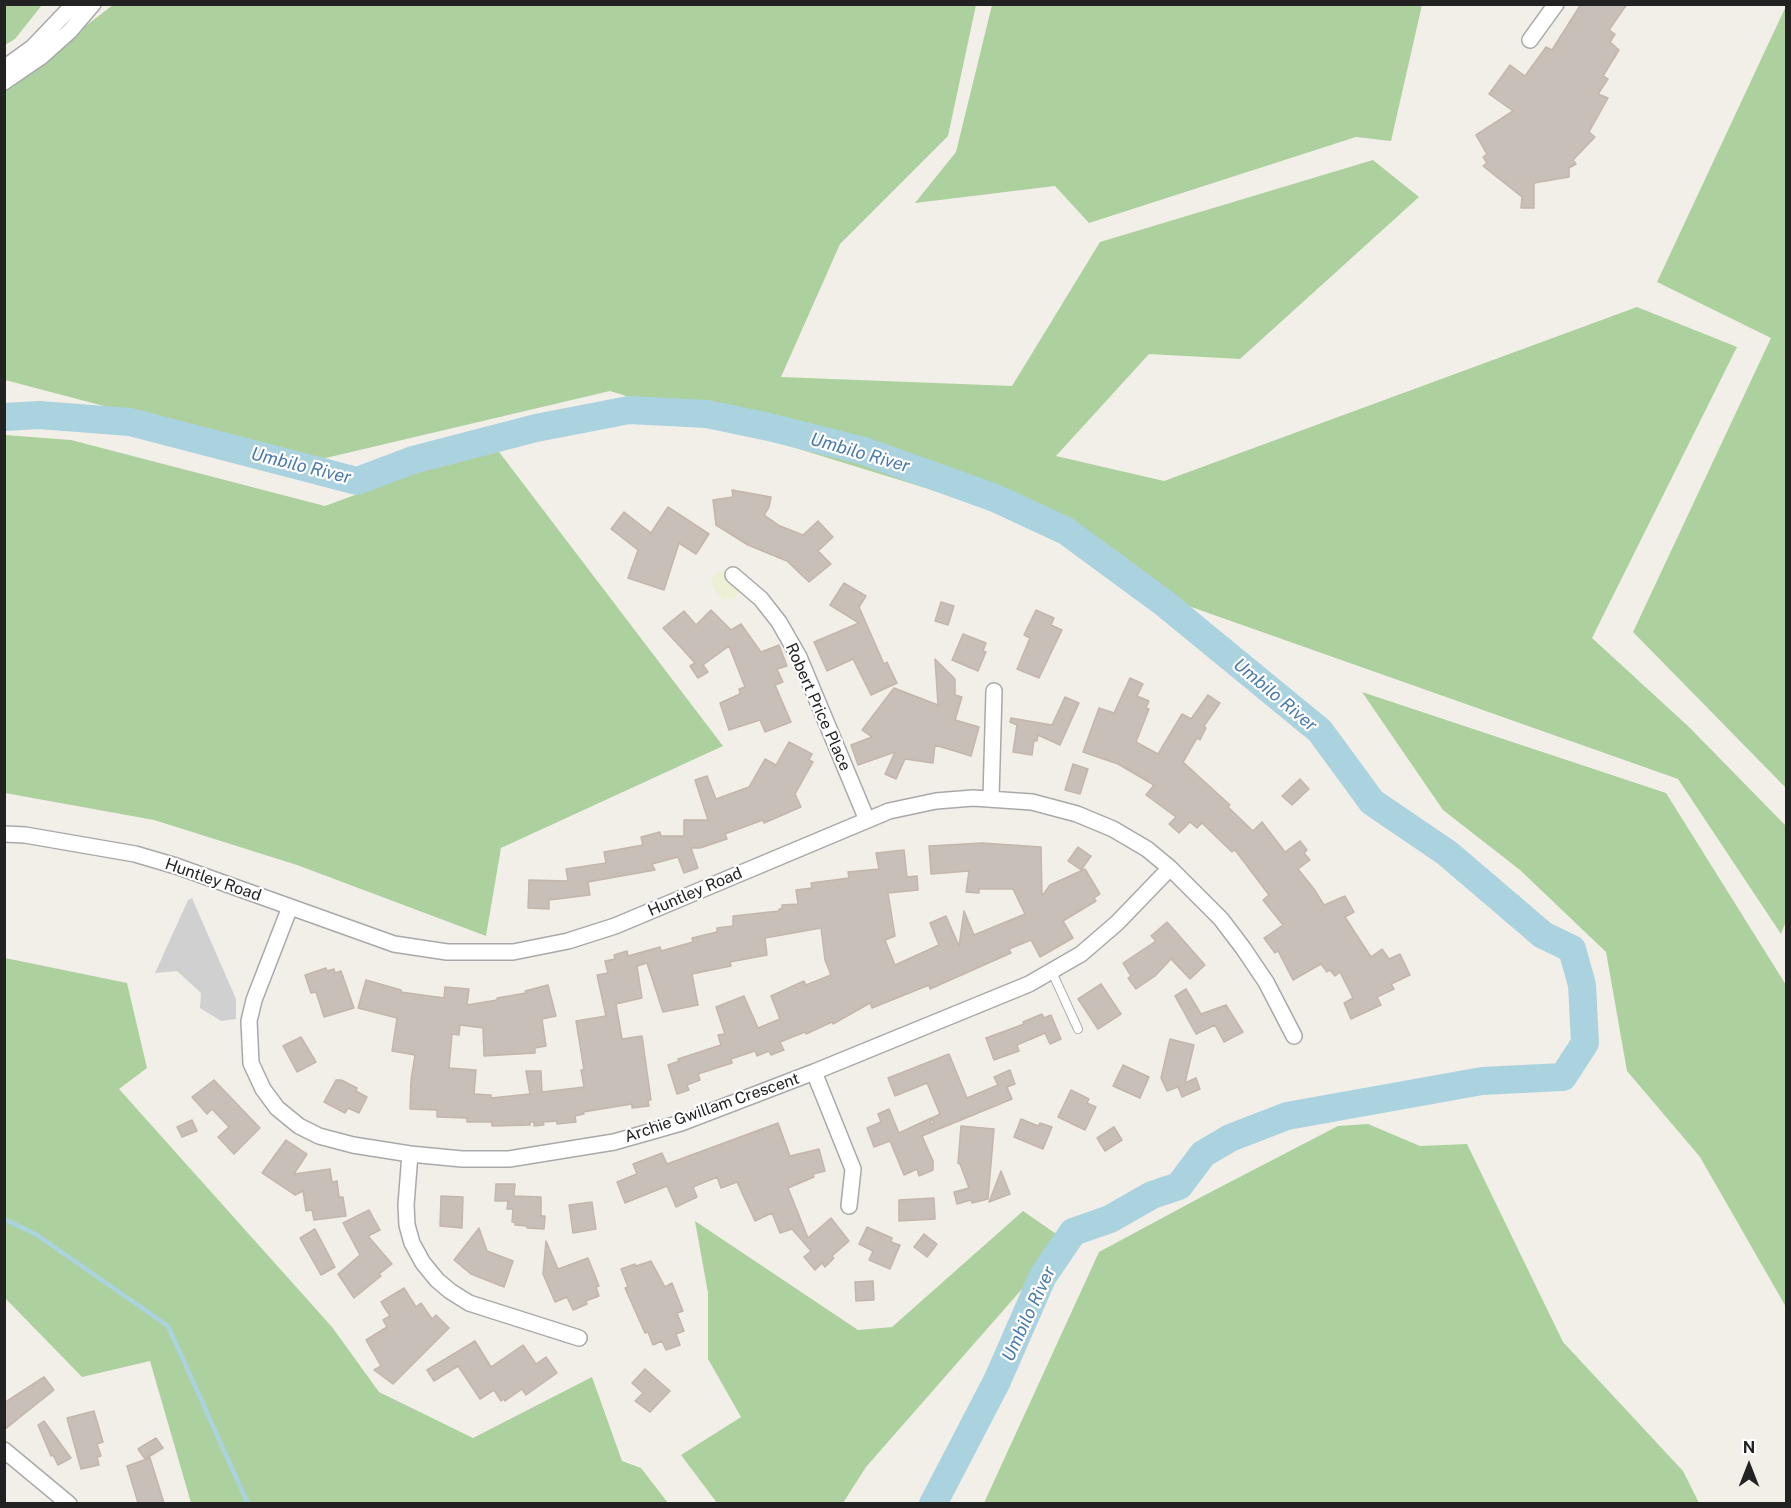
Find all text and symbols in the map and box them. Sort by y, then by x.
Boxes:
water label: Umbilo River [808,429,912,477]
water label: Umbilo River [249,443,353,489]
street label: Robert Price Place [781,640,855,774]
water label: Umbilo River [1229,654,1321,736]
street label: Huntley Road [162,855,264,905]
street label: Huntley Road [645,864,745,920]
street label: Archie Gwillam Crescent [622,1069,802,1147]
water label: Umbilo River [998,1263,1060,1365]
north arrow [1719,1436,1779,1496]
text: N [1743,1438,1755,1457]

